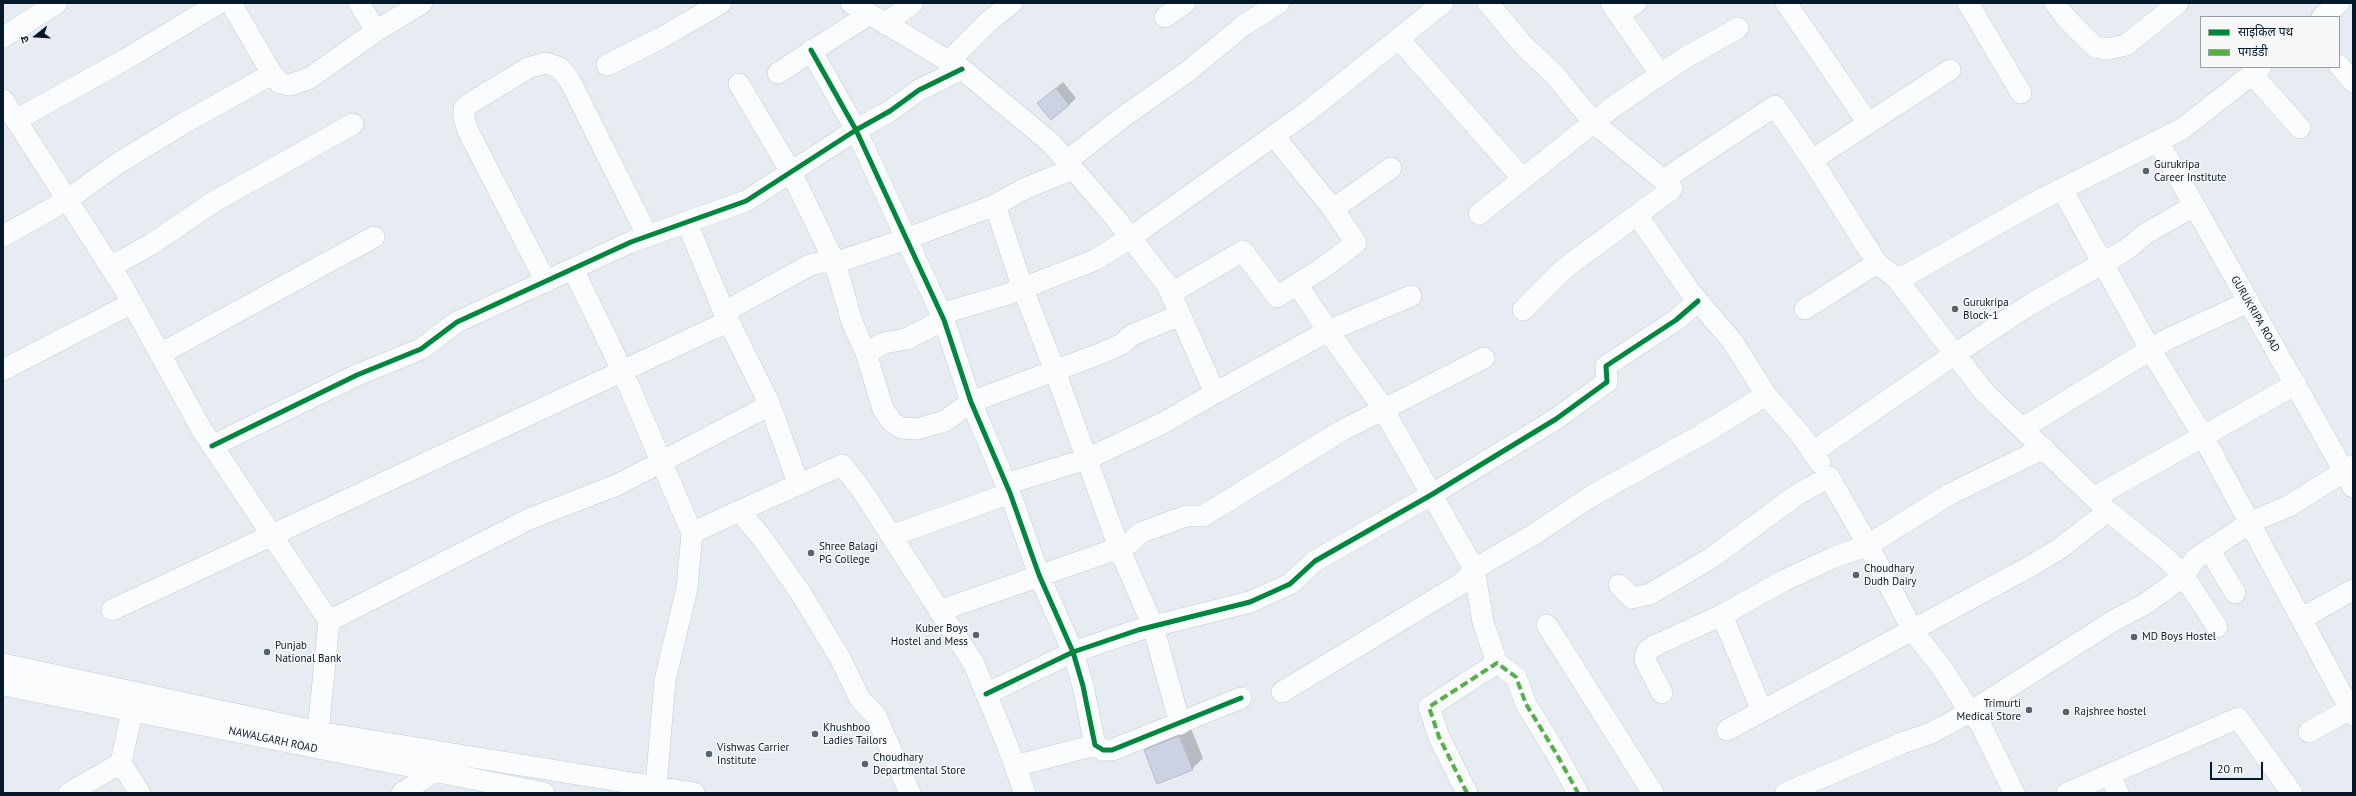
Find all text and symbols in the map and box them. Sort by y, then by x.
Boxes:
north arrow [16,16,56,56]
legend [2200,16,2340,68]
text: साइकिल पथ [2238,24,2293,39]
text: उ [17,34,32,45]
text: पगडंडी [2238,44,2268,59]
place label: Gurukripa Career Institute [2154,158,2226,184]
marker: Gurukripa Career Institute [2141,166,2151,176]
street label: GURUKRIPA ROAD [2228,274,2282,354]
place label: Gurukripa Block-1 [1963,296,2009,322]
marker: Gurukripa Block-1 [1950,304,1960,314]
place label: Shree Balagi PG College [819,540,878,566]
marker: Shree Balagi PG College [806,548,816,558]
place label: Choudhary Dudh Dairy [1864,562,1916,588]
marker: Choudhary Dudh Dairy [1851,570,1861,580]
place label: Kuber Boys Hostel and Mess [891,622,968,648]
marker: Kuber Boys Hostel and Mess [971,630,981,640]
place label: MD Boys Hostel [2142,630,2216,644]
marker: MD Boys Hostel [2129,632,2139,642]
place label: Punjab National Bank [275,639,341,665]
marker: Punjab National Bank [262,647,272,657]
place label: Trimurti Medical Store [1957,697,2021,723]
marker: Trimurti Medical Store [2024,705,2034,715]
place label: Rajshree hostel [2074,705,2146,719]
marker: Rajshree hostel [2061,707,2071,717]
place label: Khushboo Ladies Tailors [823,721,887,747]
street label: NAWALGARH ROAD [227,724,319,756]
marker: Khushboo Ladies Tailors [810,729,820,739]
place label: Vishwas Carrier Institute [717,741,789,767]
marker: Vishwas Carrier Institute [704,749,714,759]
place label: Choudhary Departmental Store [873,751,966,777]
scale bar [2212,754,2265,780]
marker: Choudhary Departmental Store [860,759,870,769]
text: 20 m [2217,761,2243,776]

